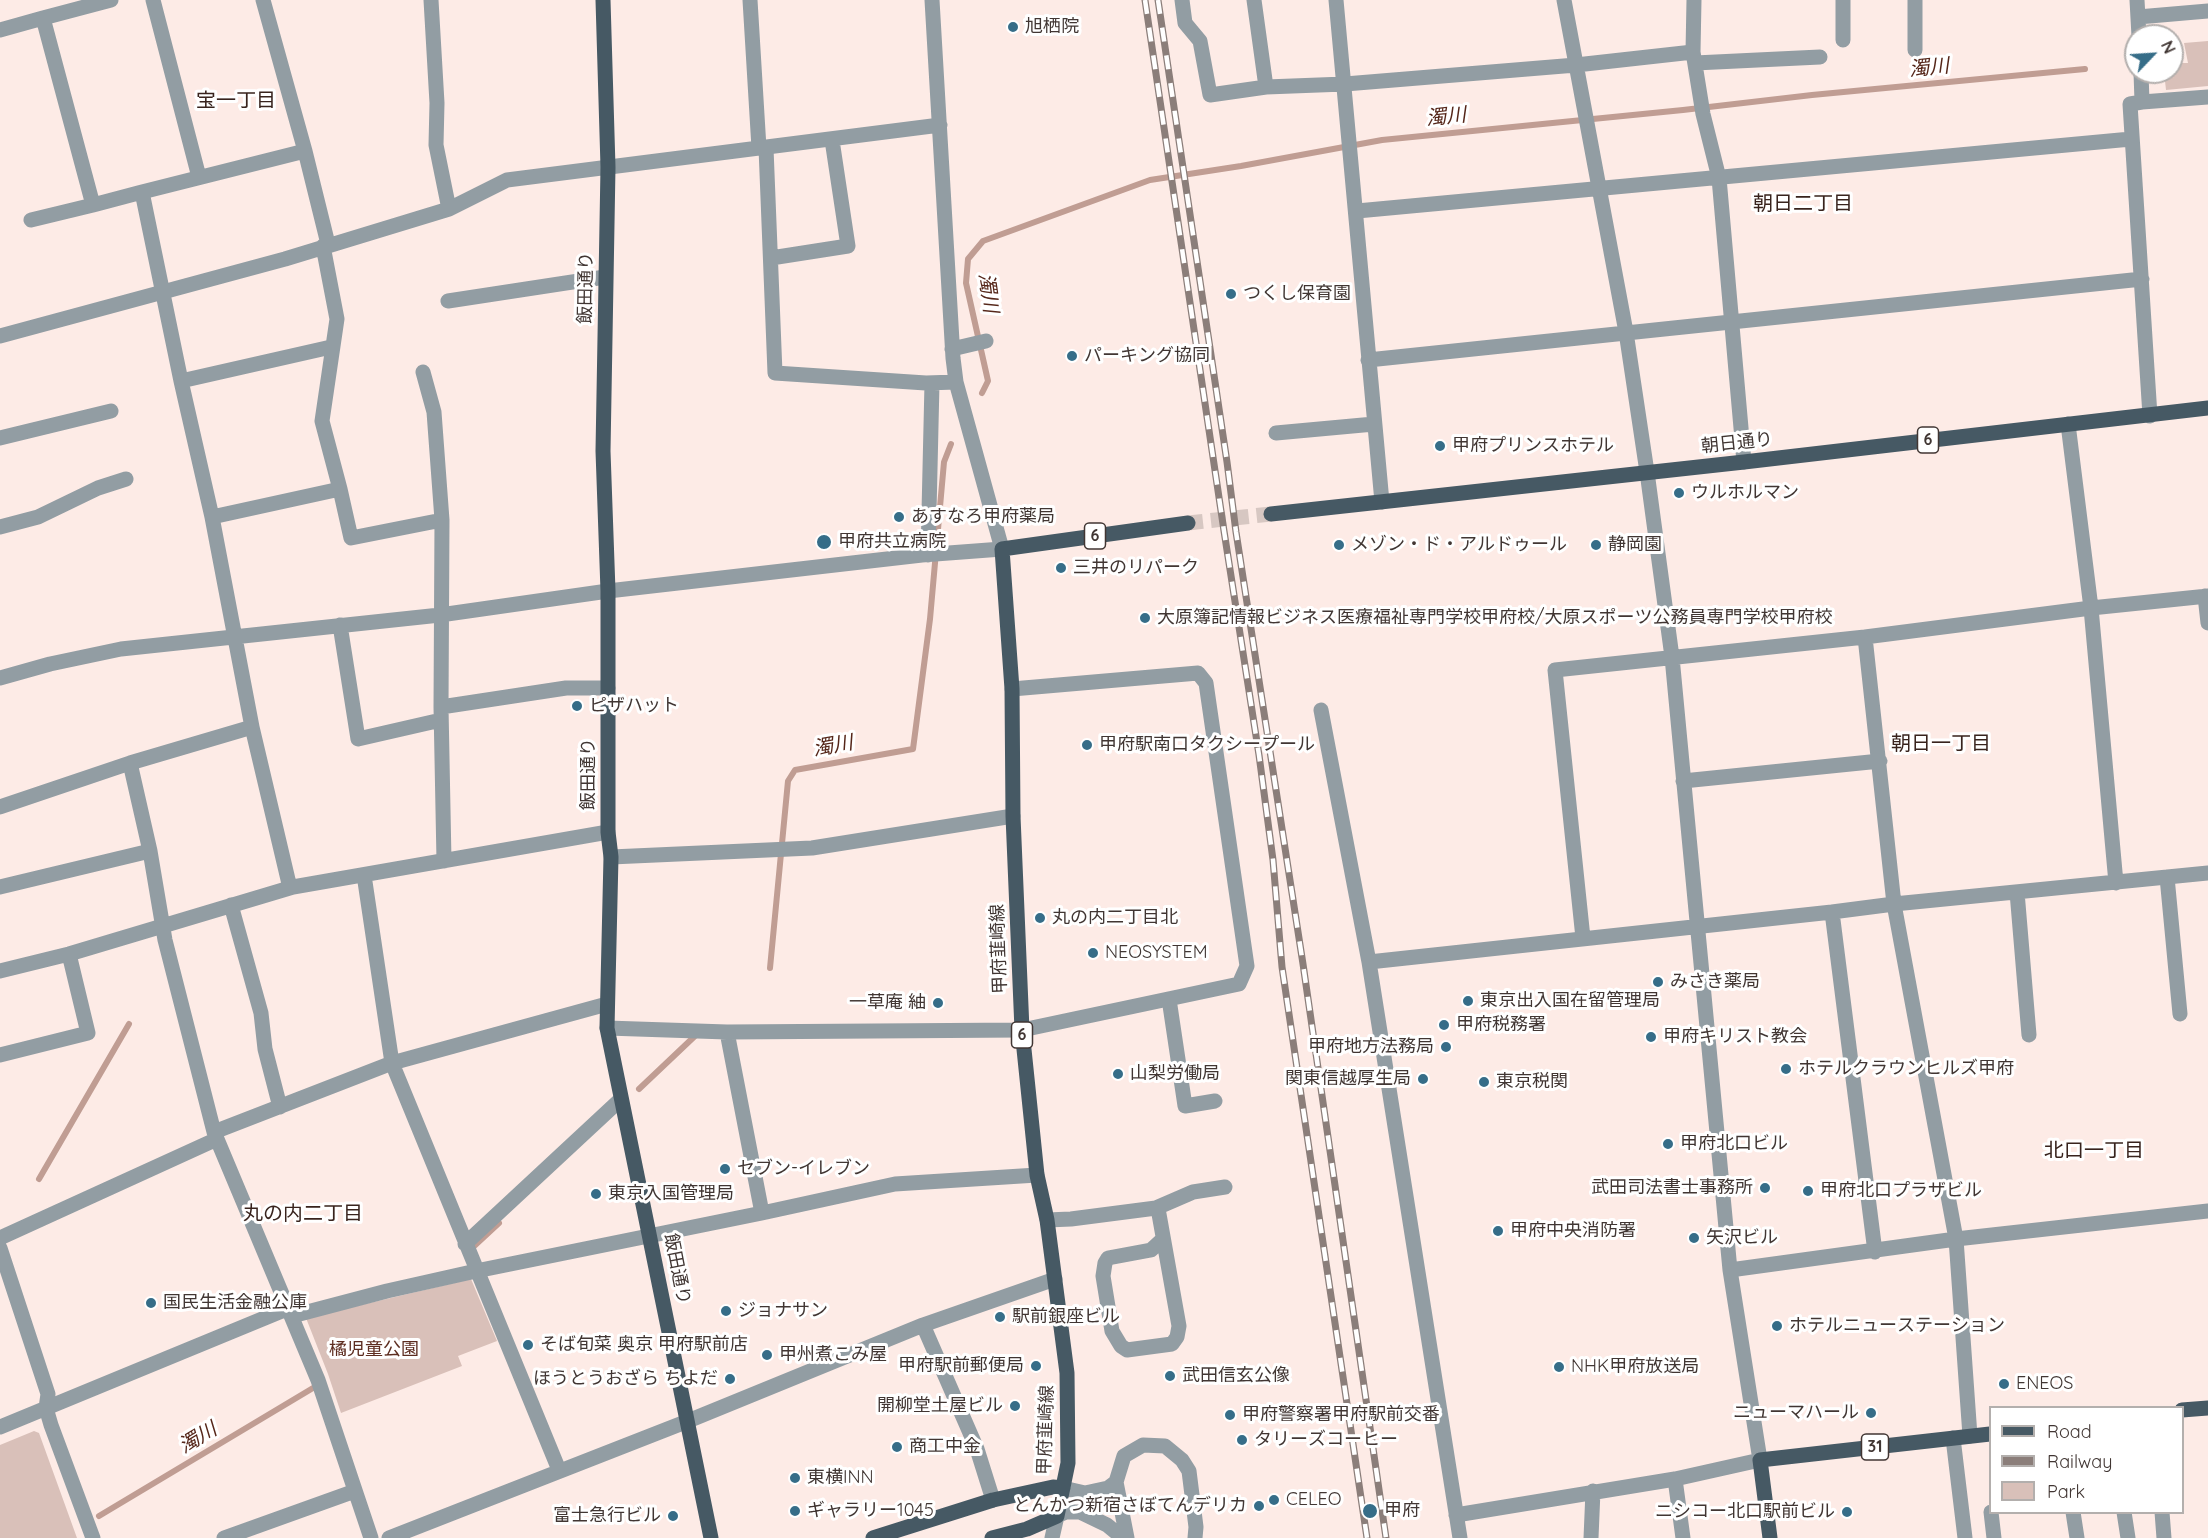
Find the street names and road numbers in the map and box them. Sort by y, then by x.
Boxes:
street label: 飯田通り [575,252,597,324]
road number: 6 [1918,427,1938,453]
street label: 朝日通り [1700,428,1774,458]
road number: 6 [1084,523,1106,549]
street label: 飯田通り [578,738,600,810]
street label: 甲府韮崎線 [987,904,1011,994]
road number: 6 [1012,1022,1032,1048]
street label: 飯田通り [660,1232,694,1306]
street label: 甲府韮崎線 [1034,1385,1058,1475]
road number: 31 [1862,1434,1888,1460]

